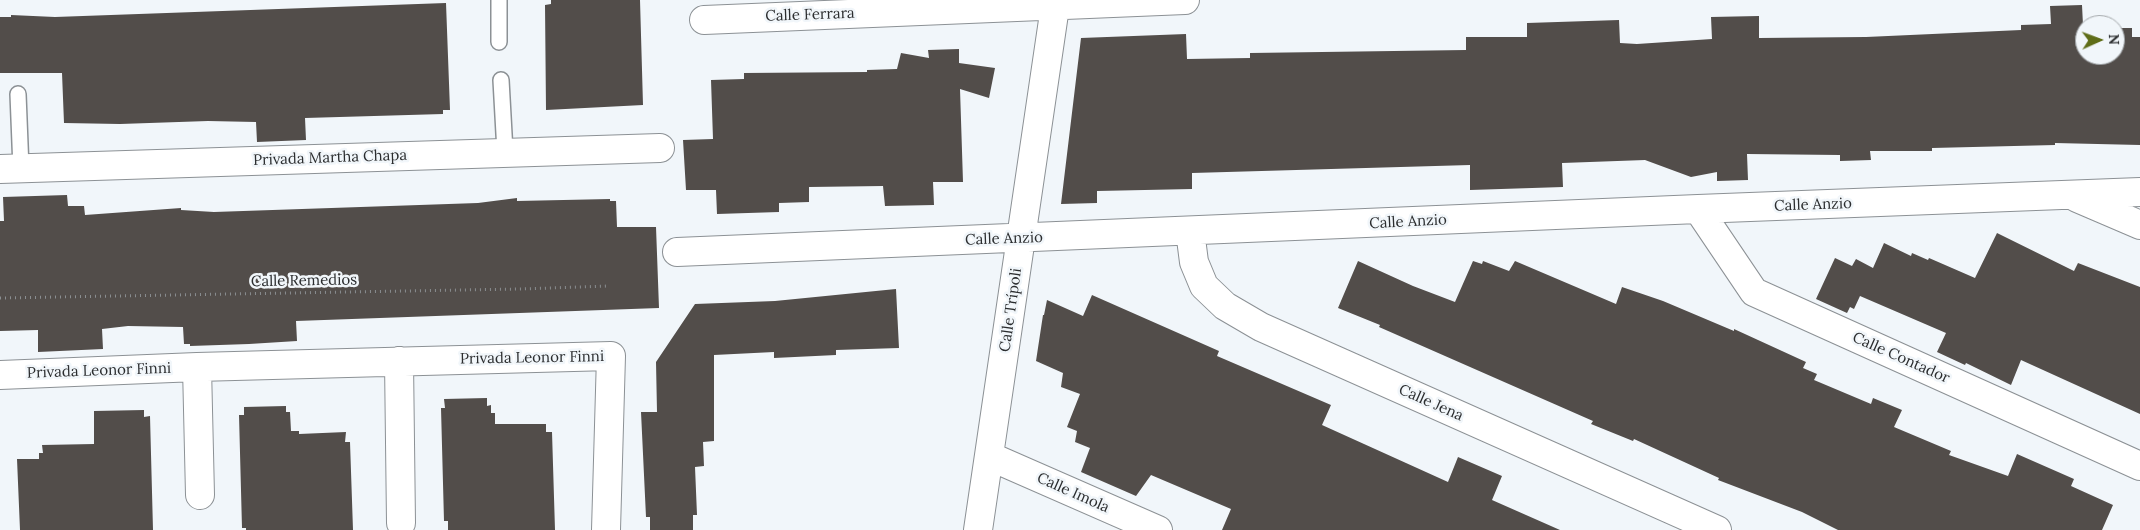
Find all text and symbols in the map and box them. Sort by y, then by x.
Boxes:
street label: Calle Ferrara [765,4,855,26]
north arrow [2075,15,2125,65]
text: N [2105,34,2123,45]
street label: Privada Martha Chapa [253,146,407,170]
street label: Calle Anzio [1774,195,1852,215]
street label: Calle Anzio [1369,211,1447,233]
street label: Calle Anzio [965,229,1043,249]
street label: Calle Trípoli [996,267,1026,353]
street label: Calle Remedios [251,271,357,291]
street label: Calle Contador [1850,329,1952,387]
street label: Privada Leonor Finni [460,348,604,368]
street label: Privada Leonor Finni [27,359,171,383]
street label: Calle Jena [1396,381,1466,425]
street label: Calle Imola [1034,469,1112,517]

